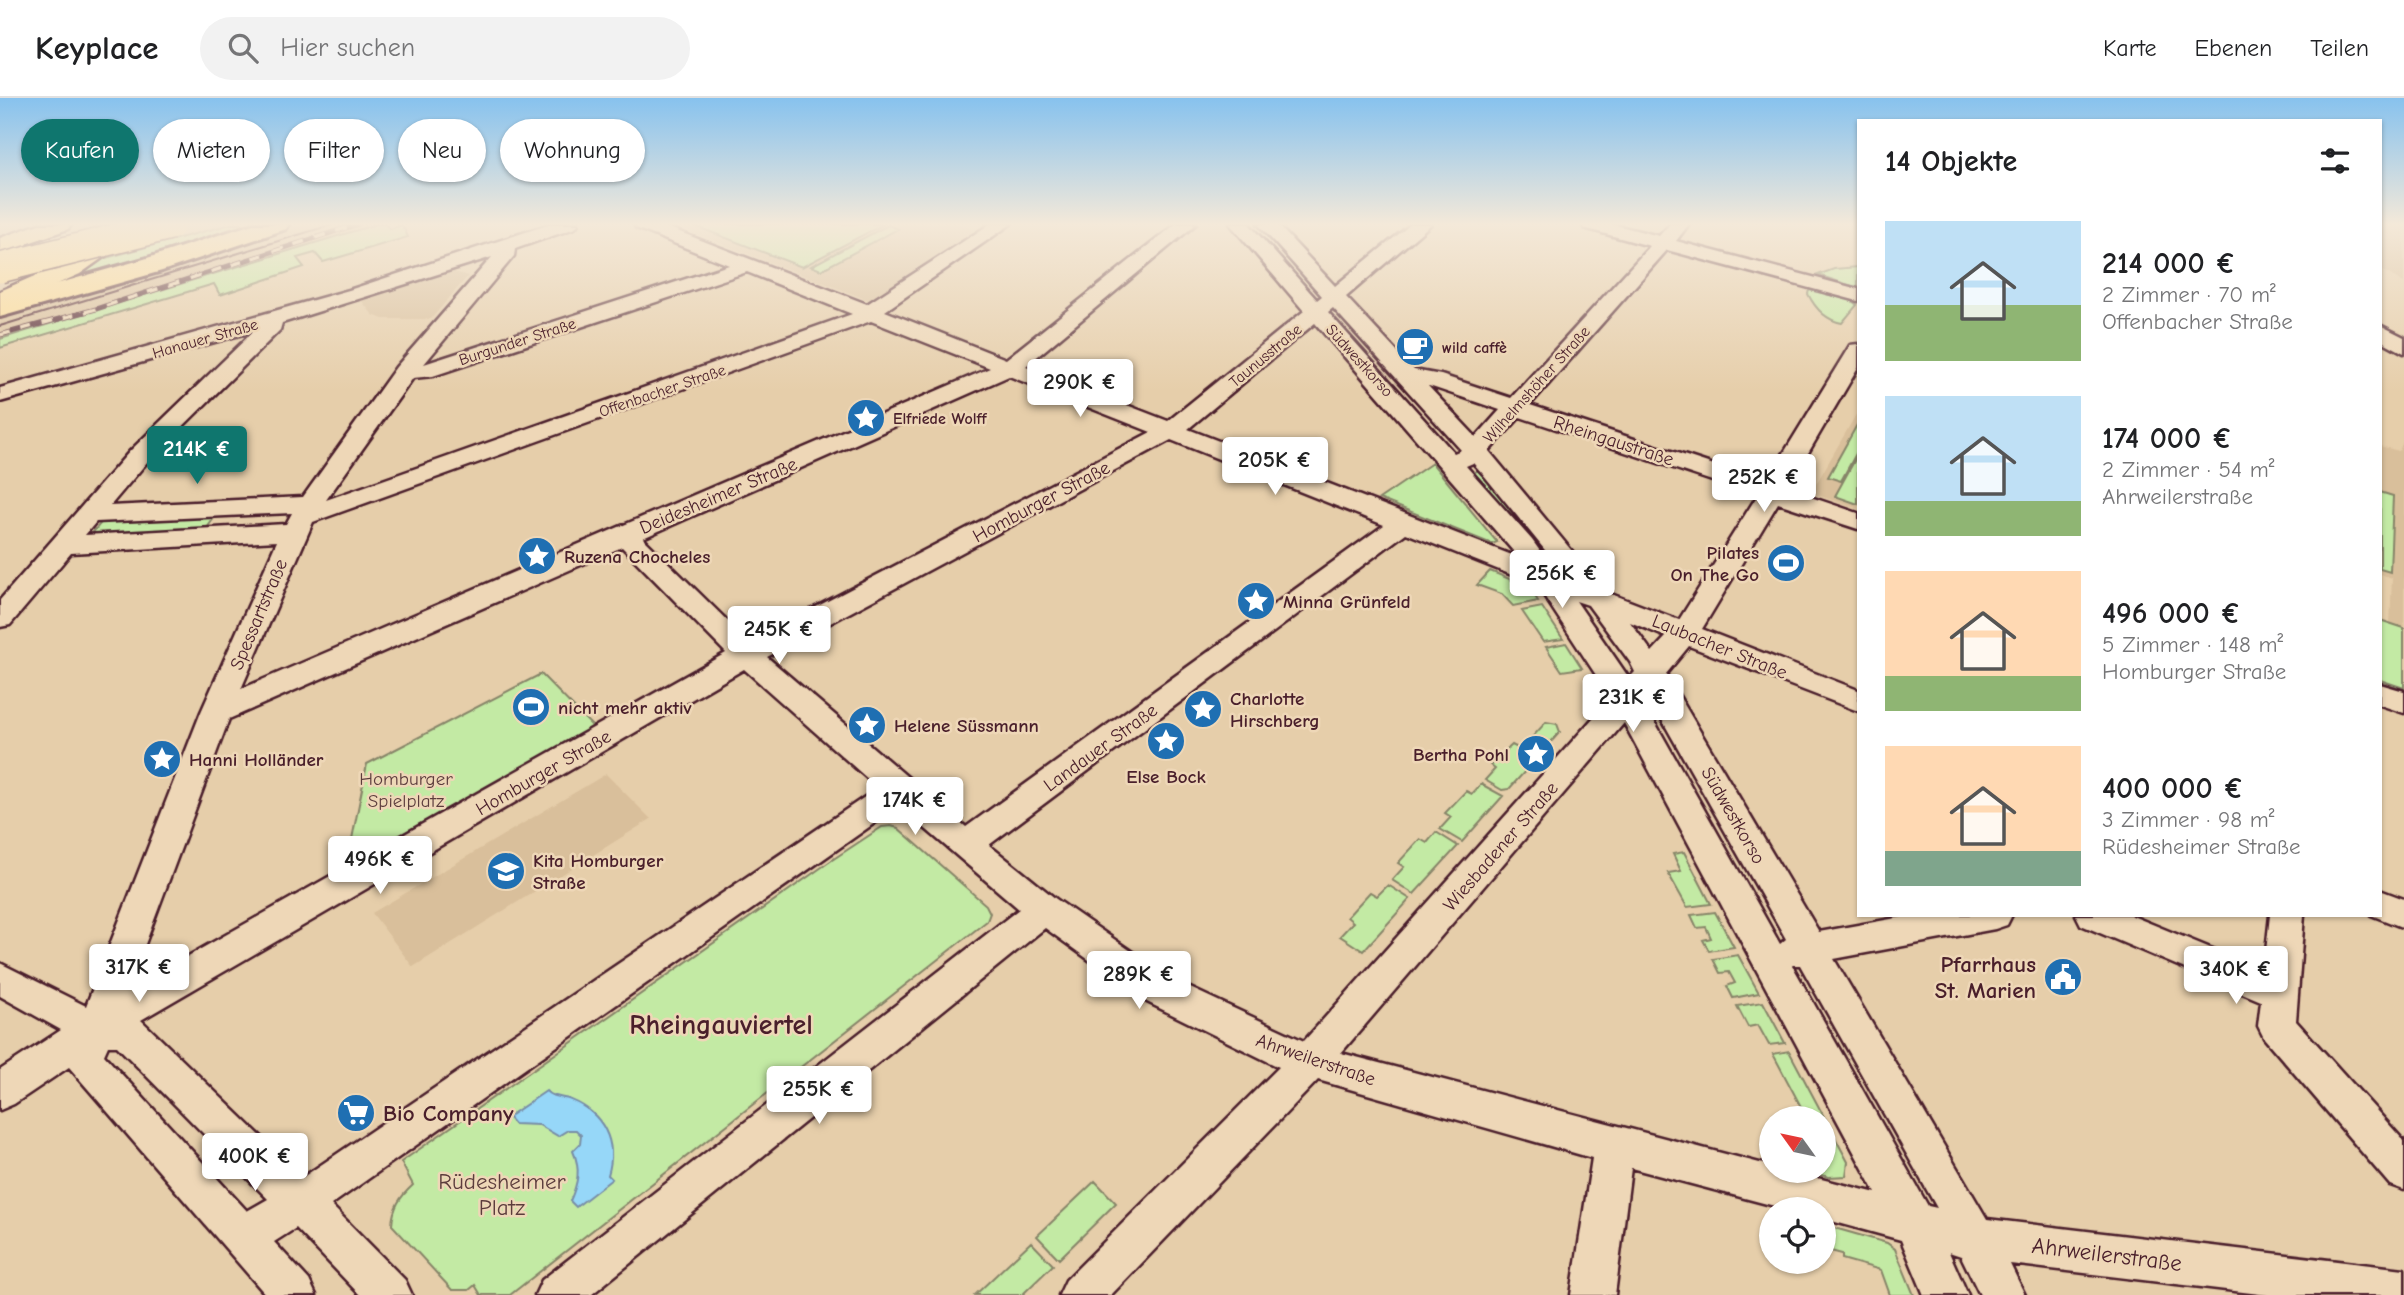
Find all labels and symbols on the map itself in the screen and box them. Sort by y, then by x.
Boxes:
street label: Hanauer Straße [150,315,260,363]
street label: Burgunder Straße [457,315,578,369]
street label: Taunusstraße [1226,320,1305,391]
street label: Südwestkorso [1322,321,1396,401]
street label: Wilhelmshöher Straße [1480,323,1594,447]
cafe icon: wild caffè [1394,326,1436,368]
place label: wild caffè [1442,339,1507,357]
pin: 290K € [1023,360,1137,419]
street label: Offenbacher Straße [597,361,728,421]
place icon: Elfriede Wolff [845,397,887,439]
place label: Elfriede Wolff [893,410,988,428]
street label: Rheingaustraße [1551,411,1677,471]
pin: 214K € [140,426,254,486]
pin: 205K € [1218,438,1332,497]
street label: Deidesheimer Straße [636,453,800,539]
pin: 252K € [1707,454,1821,514]
street label: Homburger Straße [969,456,1114,547]
place icon: Ruzena Chocheles [516,535,558,577]
place label: Pilates On The Go [1670,542,1759,586]
sports icon: Pilates On The Go [1765,542,1807,584]
place label: Ruzena Chocheles [564,546,710,568]
pin: 256K € [1505,550,1619,610]
street label: Spessartstraße [226,556,292,673]
place icon: Minna Grünfeld [1235,580,1277,622]
place label: Minna Grünfeld [1283,591,1411,613]
pin: 245K € [722,606,836,666]
street label: Laubacher Straße [1649,610,1790,684]
pin: 231K € [1576,674,1690,734]
sports icon: nicht mehr aktiv [510,686,552,728]
place icon: Charlotte Hirschberg [1182,688,1224,730]
place label: Charlotte Hirschberg [1230,688,1320,732]
place label: nicht mehr aktiv [558,697,692,719]
street label: Landauer Straße [1040,699,1162,796]
place icon: Helene Süssmann [846,704,888,746]
place label: Helene Süssmann [894,715,1039,737]
place icon: Else Bock [1145,720,1187,762]
street label: Homburger Straße [472,725,615,820]
place icon: Bertha Pohl [1515,733,1557,775]
place icon: Hanni Holländer [141,738,183,780]
place label: Bertha Pohl [1413,744,1509,766]
place label: Hanni Holländer [189,749,324,771]
street label: Südwestkorso [1696,763,1770,868]
place label: Else Bock [1126,766,1207,788]
park label: Homburger Spielplatz [359,768,453,812]
pin: 174K € [858,778,972,837]
street label: Wiesbadener Straße [1439,778,1563,916]
pin: 496K € [323,836,437,896]
school or university icon: Kita Homburger Straße [485,850,527,892]
place label: Kita Homburger Straße [533,850,664,894]
pin: 317K € [82,944,196,1004]
pin: 340K € [2179,946,2293,1006]
pin: 289K € [1082,951,1196,1011]
place label: Pfarrhaus St. Marien [1935,951,2036,1004]
public building icon: Pfarrhaus St. Marien [2042,956,2084,998]
district label: Rheingauviertel [629,1009,813,1041]
street label: Ahrweilerstraße [1253,1029,1378,1091]
pin: 255K € [762,1066,876,1126]
supermarket icon: Bio Company [335,1092,377,1134]
place label: Bio Company [383,1100,514,1127]
north arrow [1759,1106,1836,1183]
pin: 400K € [198,1134,312,1193]
park label: Rüdesheimer Platz [438,1168,567,1221]
street label: Ahrweilerstraße [2030,1232,2183,1277]

